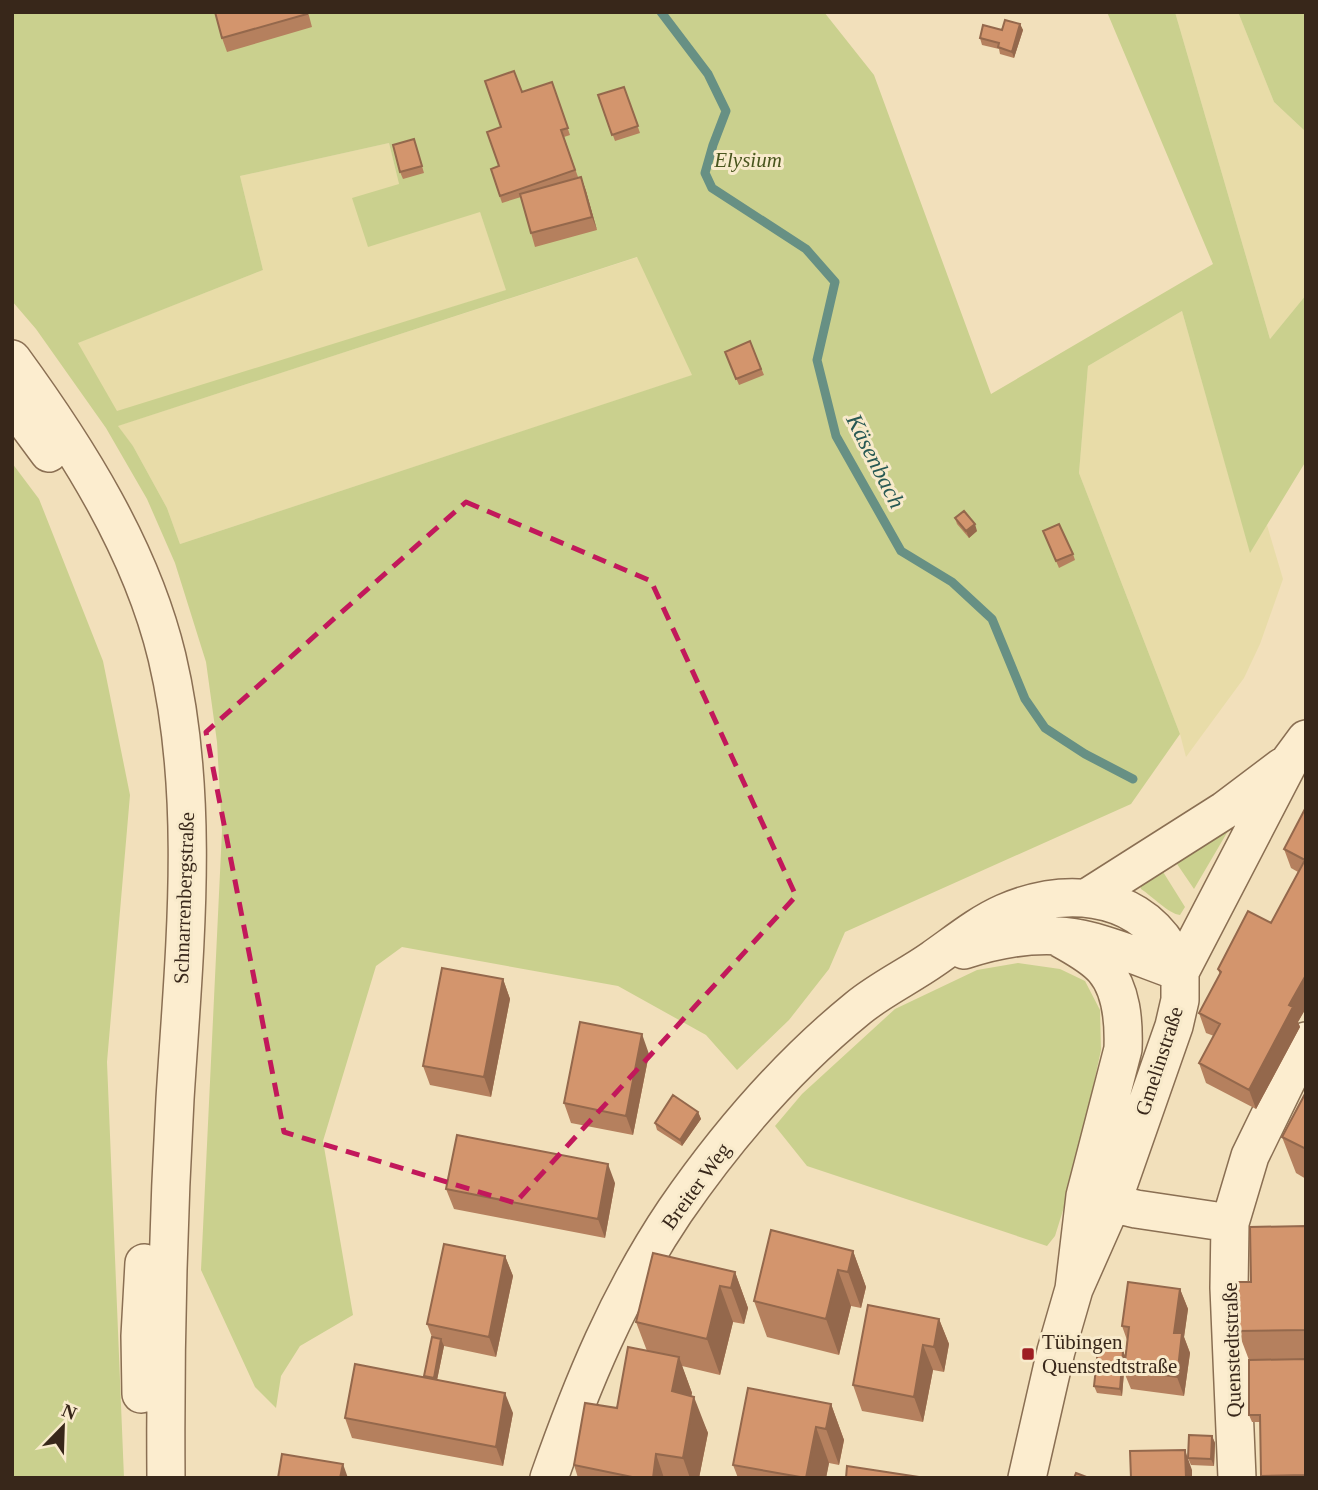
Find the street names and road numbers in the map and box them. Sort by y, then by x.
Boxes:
street label: Schnarrenbergstraße [169,812,199,984]
street label: Gmelinstraße [1130,1003,1188,1119]
street label: Breiter Weg [657,1138,736,1234]
street label: Quenstedtstraße [1218,1282,1246,1418]

